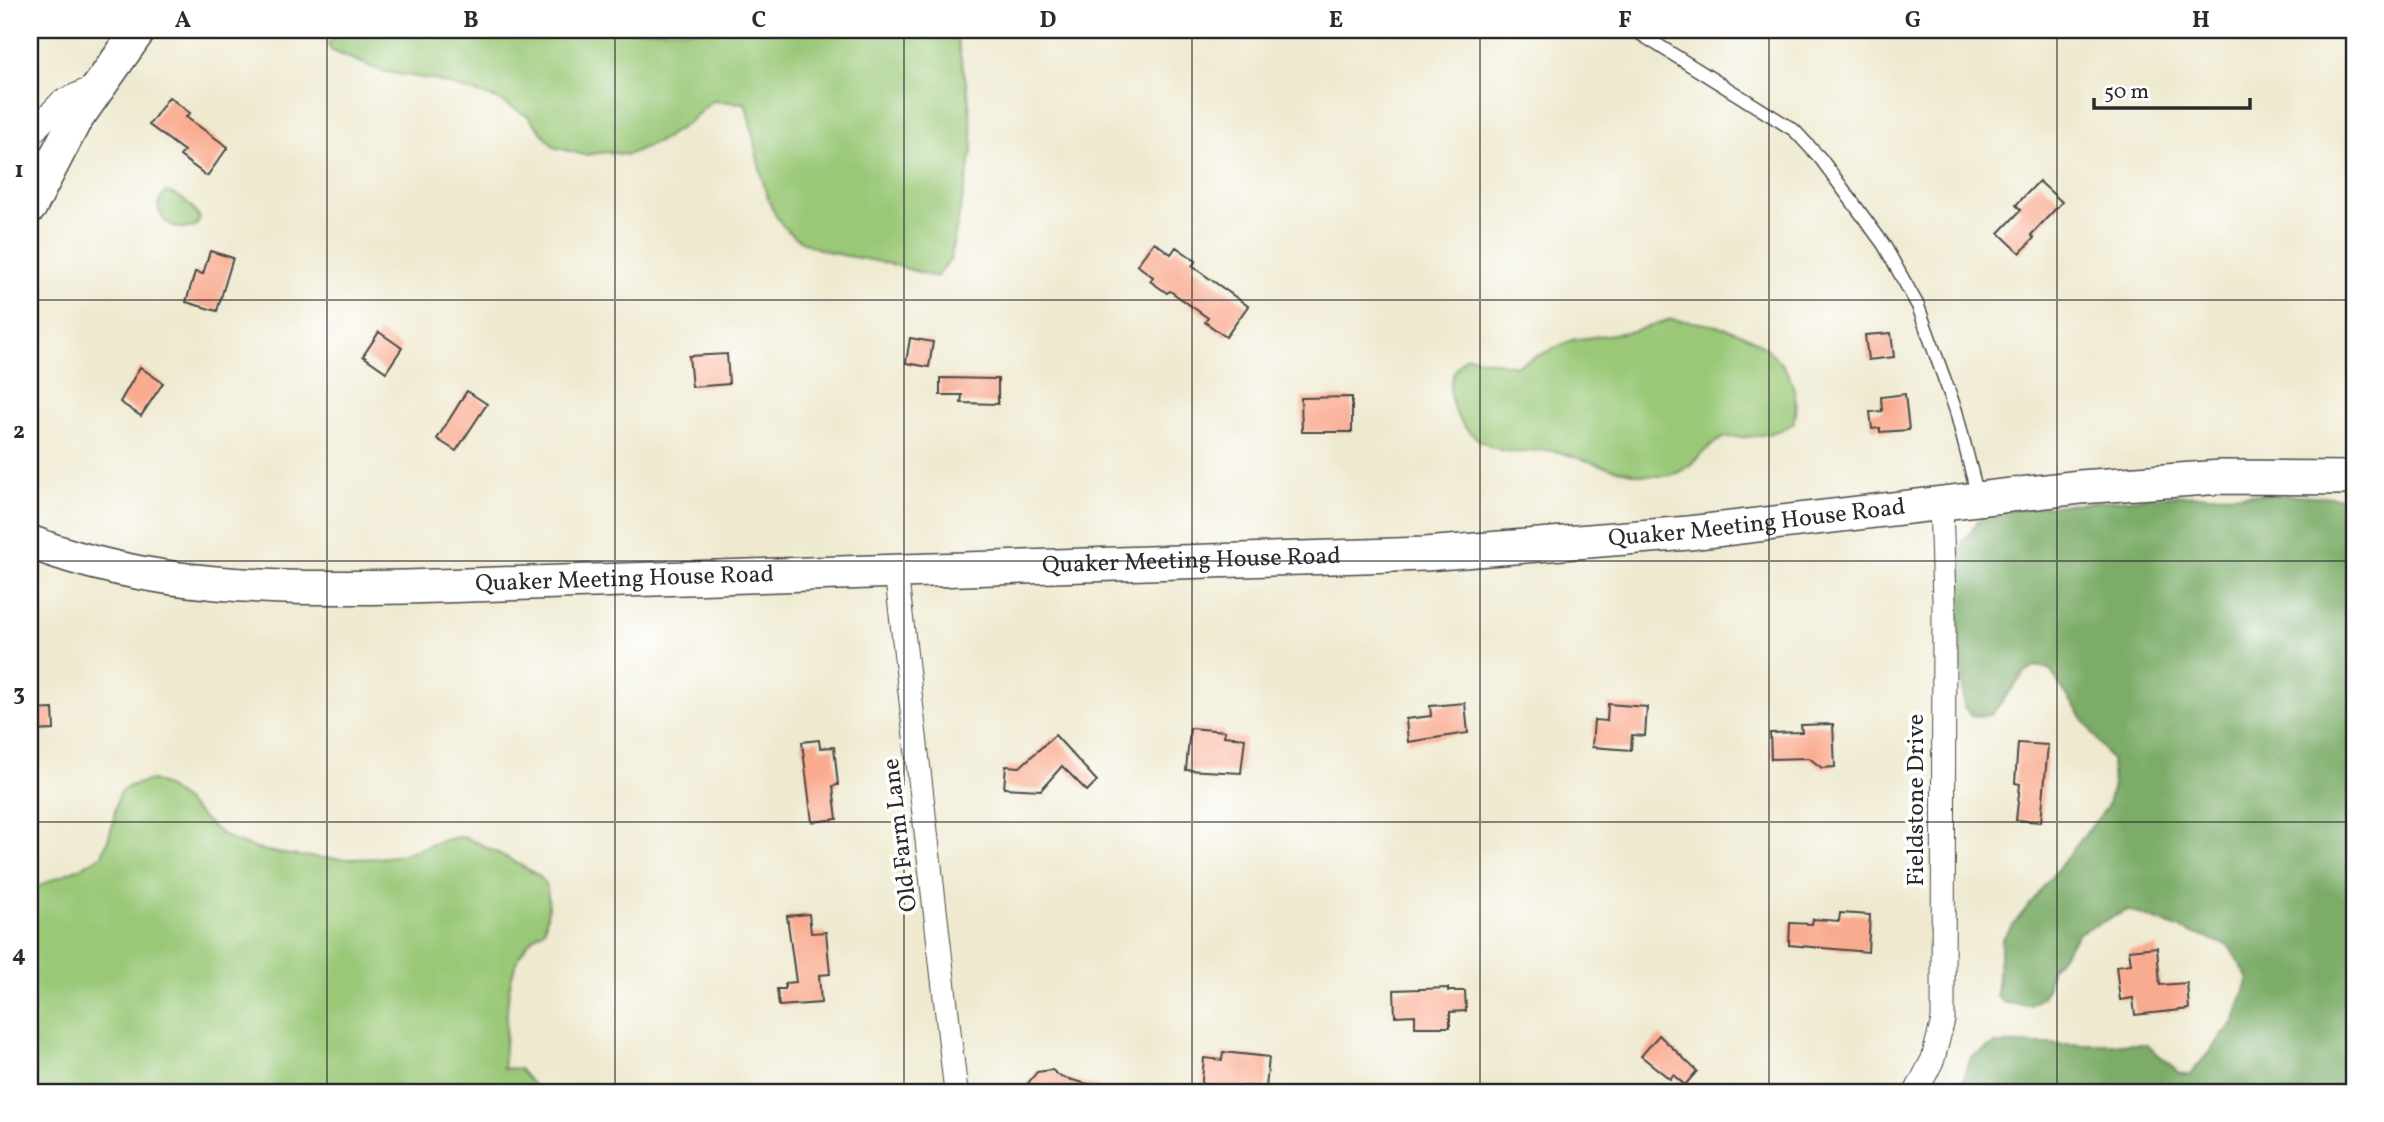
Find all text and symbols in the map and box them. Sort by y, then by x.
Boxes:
text: A [175,5,191,37]
text: B [463,5,479,37]
text: C [752,5,766,37]
text: D [1040,5,1057,37]
text: E [1329,5,1343,37]
text: F [1618,5,1632,37]
text: G [1905,5,1921,37]
text: H [2192,5,2210,37]
scale bar [2094,66,2249,110]
text: 50 m [2104,78,2149,107]
text: 1 [14,155,24,187]
text: 2 [13,416,25,448]
street label: Quaker Meeting House Road [1607,491,1907,556]
street label: Quaker Meeting House Road [1041,540,1341,583]
street label: Quaker Meeting House Road [475,558,775,602]
text: 3 [13,678,25,710]
street label: Fieldstone Drive [1900,714,1934,886]
street label: Old Farm Lane [875,756,927,914]
text: 4 [12,939,26,971]

